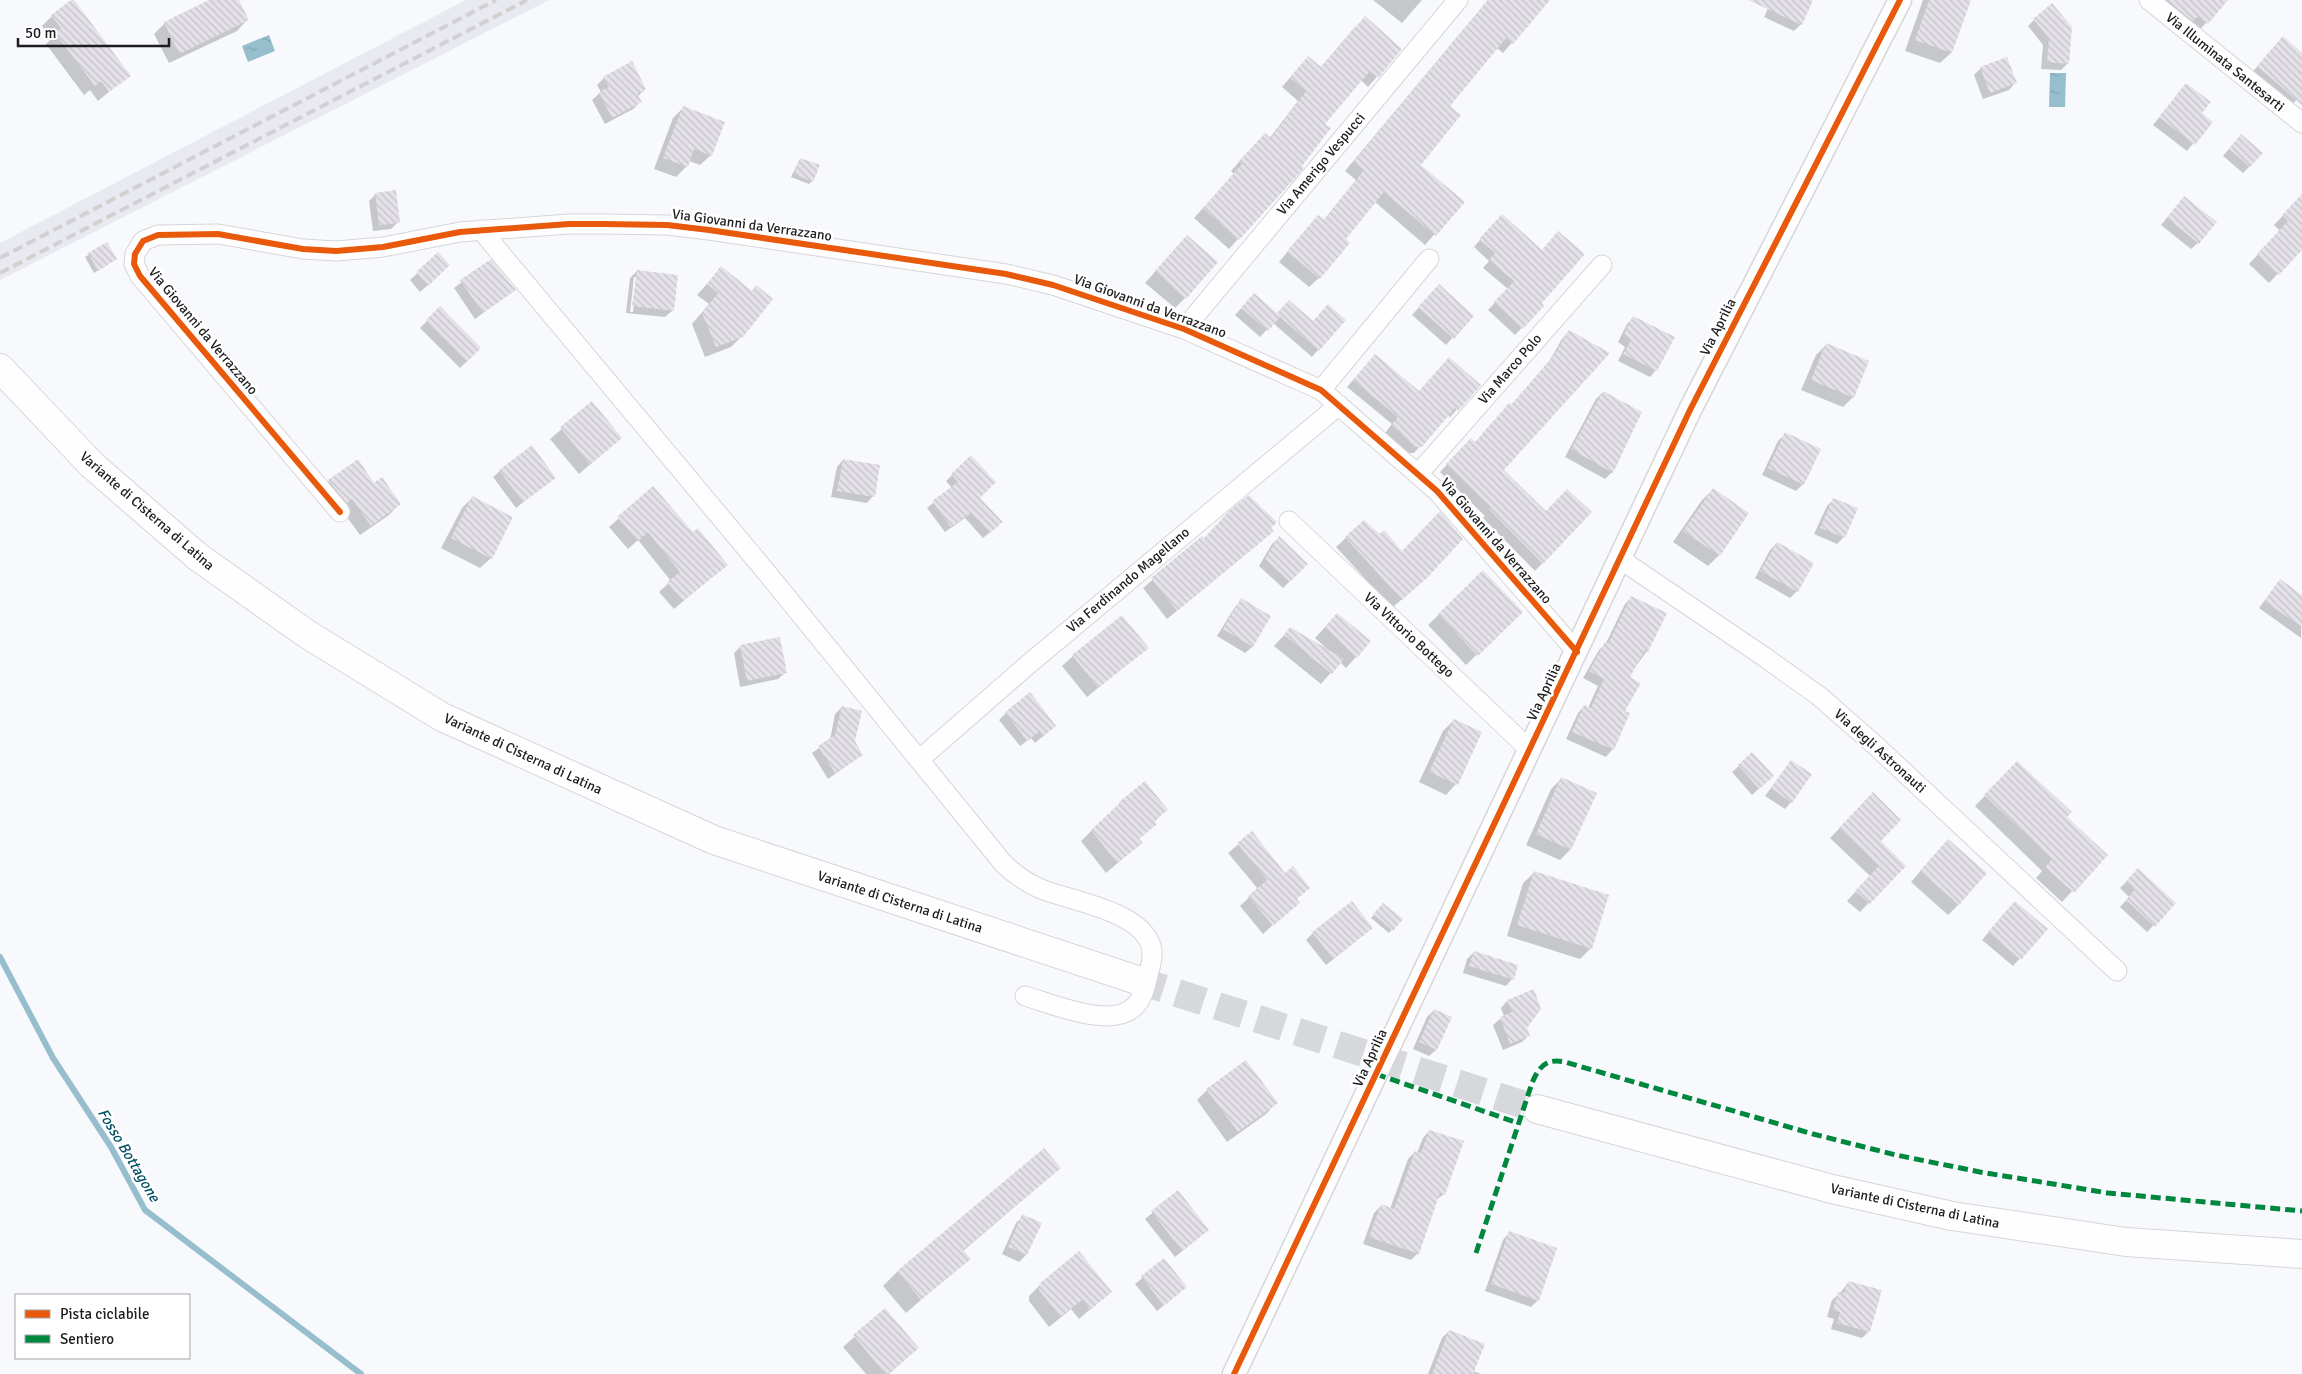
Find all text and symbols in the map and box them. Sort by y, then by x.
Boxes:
street label: Via Illuminata Santesarti [2162,9,2288,115]
scale bar [18,15,169,47]
text: 50 m [25,24,56,42]
street label: Via Amerigo Vespucci [1273,109,1369,219]
street label: Via Giovanni da Verrazzano [671,205,833,245]
street label: Via Giovanni da Verrazzano [145,264,261,398]
street label: Via Giovanni da Verrazzano [1071,270,1229,342]
street label: Via Aprilia [1696,295,1740,359]
street label: Via Marco Polo [1475,330,1545,408]
street label: Variante di Cisterna di Latina [76,448,218,574]
street label: Via Giovanni da Verrazzano [1437,475,1555,607]
street label: Via Ferdinando Magellano [1063,524,1193,636]
street label: Via Vittorio Bottego [1360,589,1458,681]
street label: Via Aprilia [1523,660,1565,724]
street label: Via degli Astronauti [1831,705,1929,797]
street label: Variante di Cisterna di Latina [441,710,605,798]
street label: Variante di Cisterna di Latina [815,867,985,937]
street label: Via Aprilia [1349,1026,1391,1090]
water label: Fosso Bottagone [94,1105,165,1206]
street label: Variante di Cisterna di Latina [1829,1180,2001,1232]
legend [15,1294,190,1359]
text: Pista ciclabile [60,1305,149,1323]
text: Sentiero [60,1330,114,1348]

